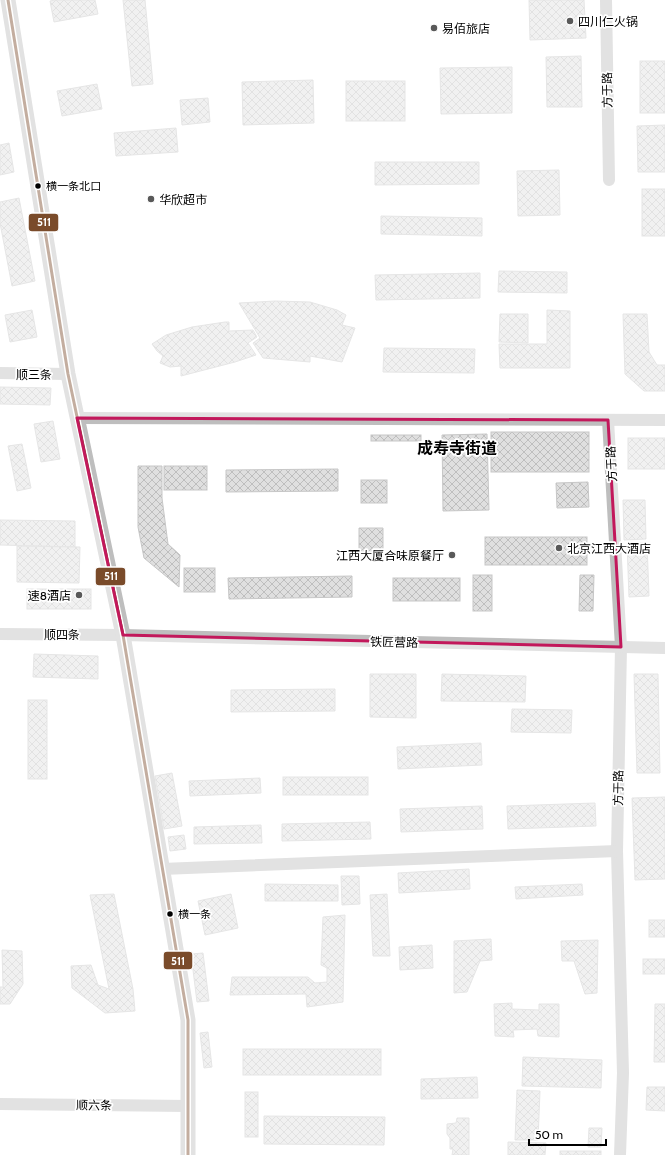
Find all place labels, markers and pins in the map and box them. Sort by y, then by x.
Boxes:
place label: 四川仁火锅 [578,14,638,29]
marker: 四川仁火锅 [565,16,575,26]
place label: 易佰旅店 [442,21,490,36]
marker: 易佰旅店 [429,23,439,33]
place label: 横一条北口 [46,179,101,193]
marker: 横一条北口 [33,181,43,191]
place label: 华欣超市 [159,192,207,207]
marker: 华欣超市 [146,194,156,204]
place label: 北京江西大酒店 [567,541,651,556]
marker: 北京江西大酒店 [554,543,564,553]
place label: 江西大厦合味原餐厅 [336,548,444,563]
marker: 江西大厦合味原餐厅 [447,550,457,560]
place label: 速8酒店 [28,588,71,603]
marker: 速8酒店 [74,590,84,600]
place label: 横一条 [178,907,211,921]
marker: 横一条 [165,909,175,919]

